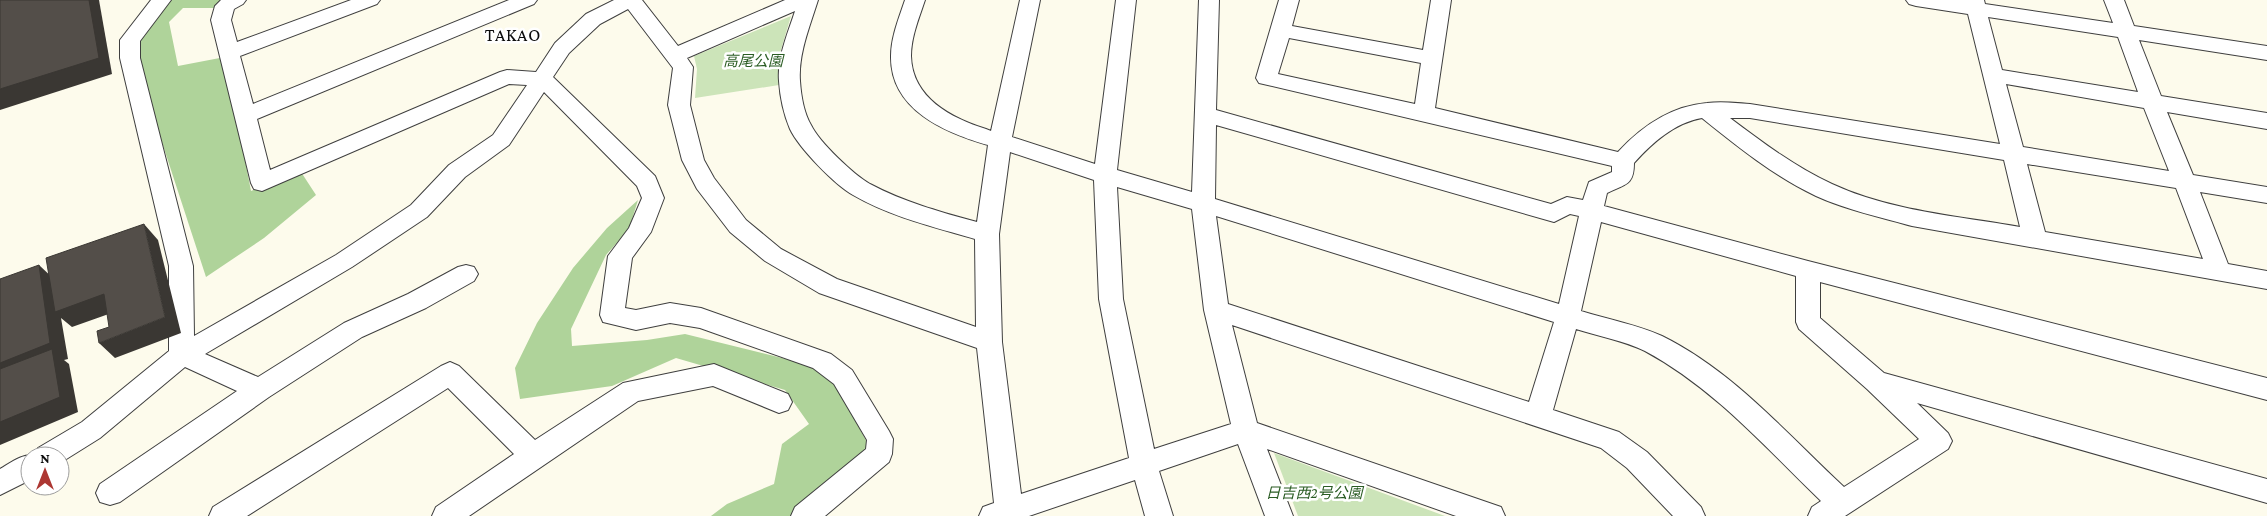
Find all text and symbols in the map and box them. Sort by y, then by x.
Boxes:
district label: TAKAO [485,25,541,45]
park label: 高尾公園 [723,53,785,69]
north arrow [20,446,70,496]
text: N [40,450,50,466]
park label: 日吉西2号公園 [1265,485,1365,501]

